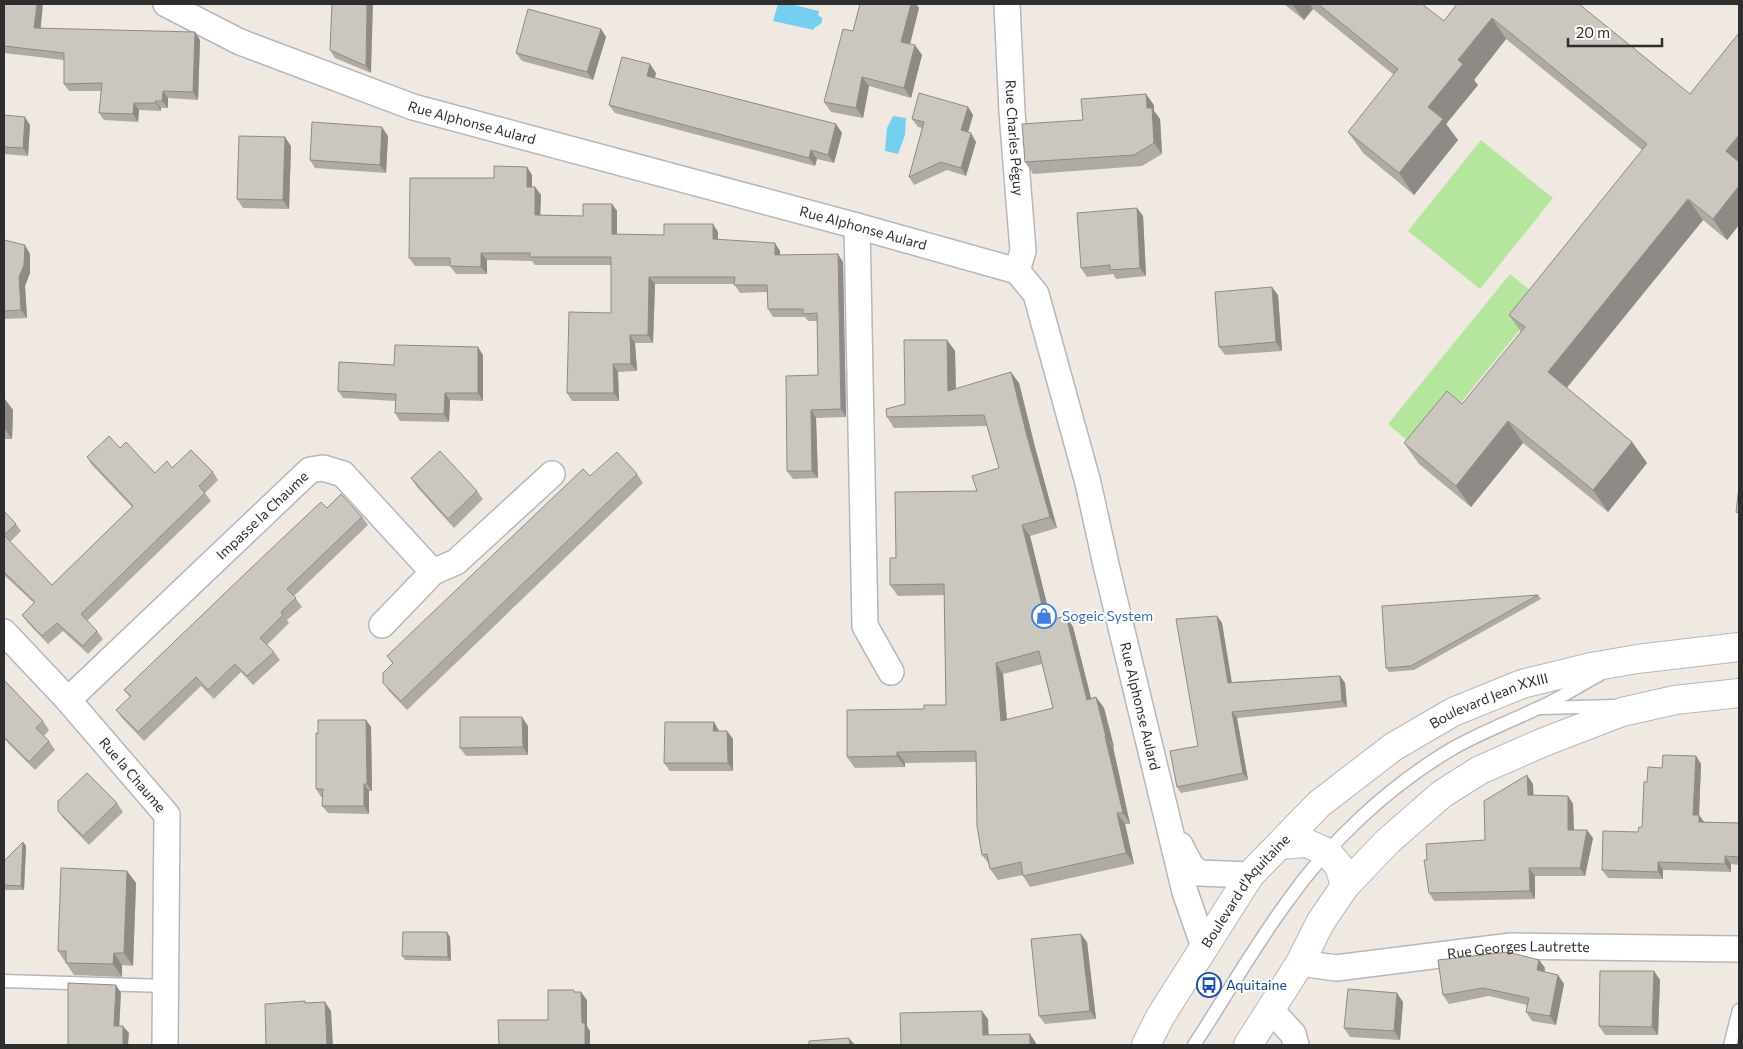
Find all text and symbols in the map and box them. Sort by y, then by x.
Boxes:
scale bar [1568,15,1662,47]
text: 20 m [1576,23,1610,41]
street label: Rue Charles Péguy [1003,79,1028,196]
street label: Rue Alphonse Aulard [406,97,538,148]
street label: Rue Alphonse Aulard [798,202,929,253]
street label: Impasse la Chaume [212,467,311,563]
shop icon: Sogeic System [1031,603,1057,629]
place label: Sogeic System [1062,607,1153,624]
street label: Rue Alphonse Aulard [1117,640,1164,772]
street label: Boulevard Jean XXIII [1426,669,1550,732]
street label: Rue la Chaume [96,734,170,815]
street label: Boulevard d'Aquitaine [1197,830,1293,950]
street label: Rue Georges Lautrette [1446,937,1590,962]
bus stop icon: Aquitaine [1196,972,1222,998]
place label: Aquitaine [1226,976,1287,993]

